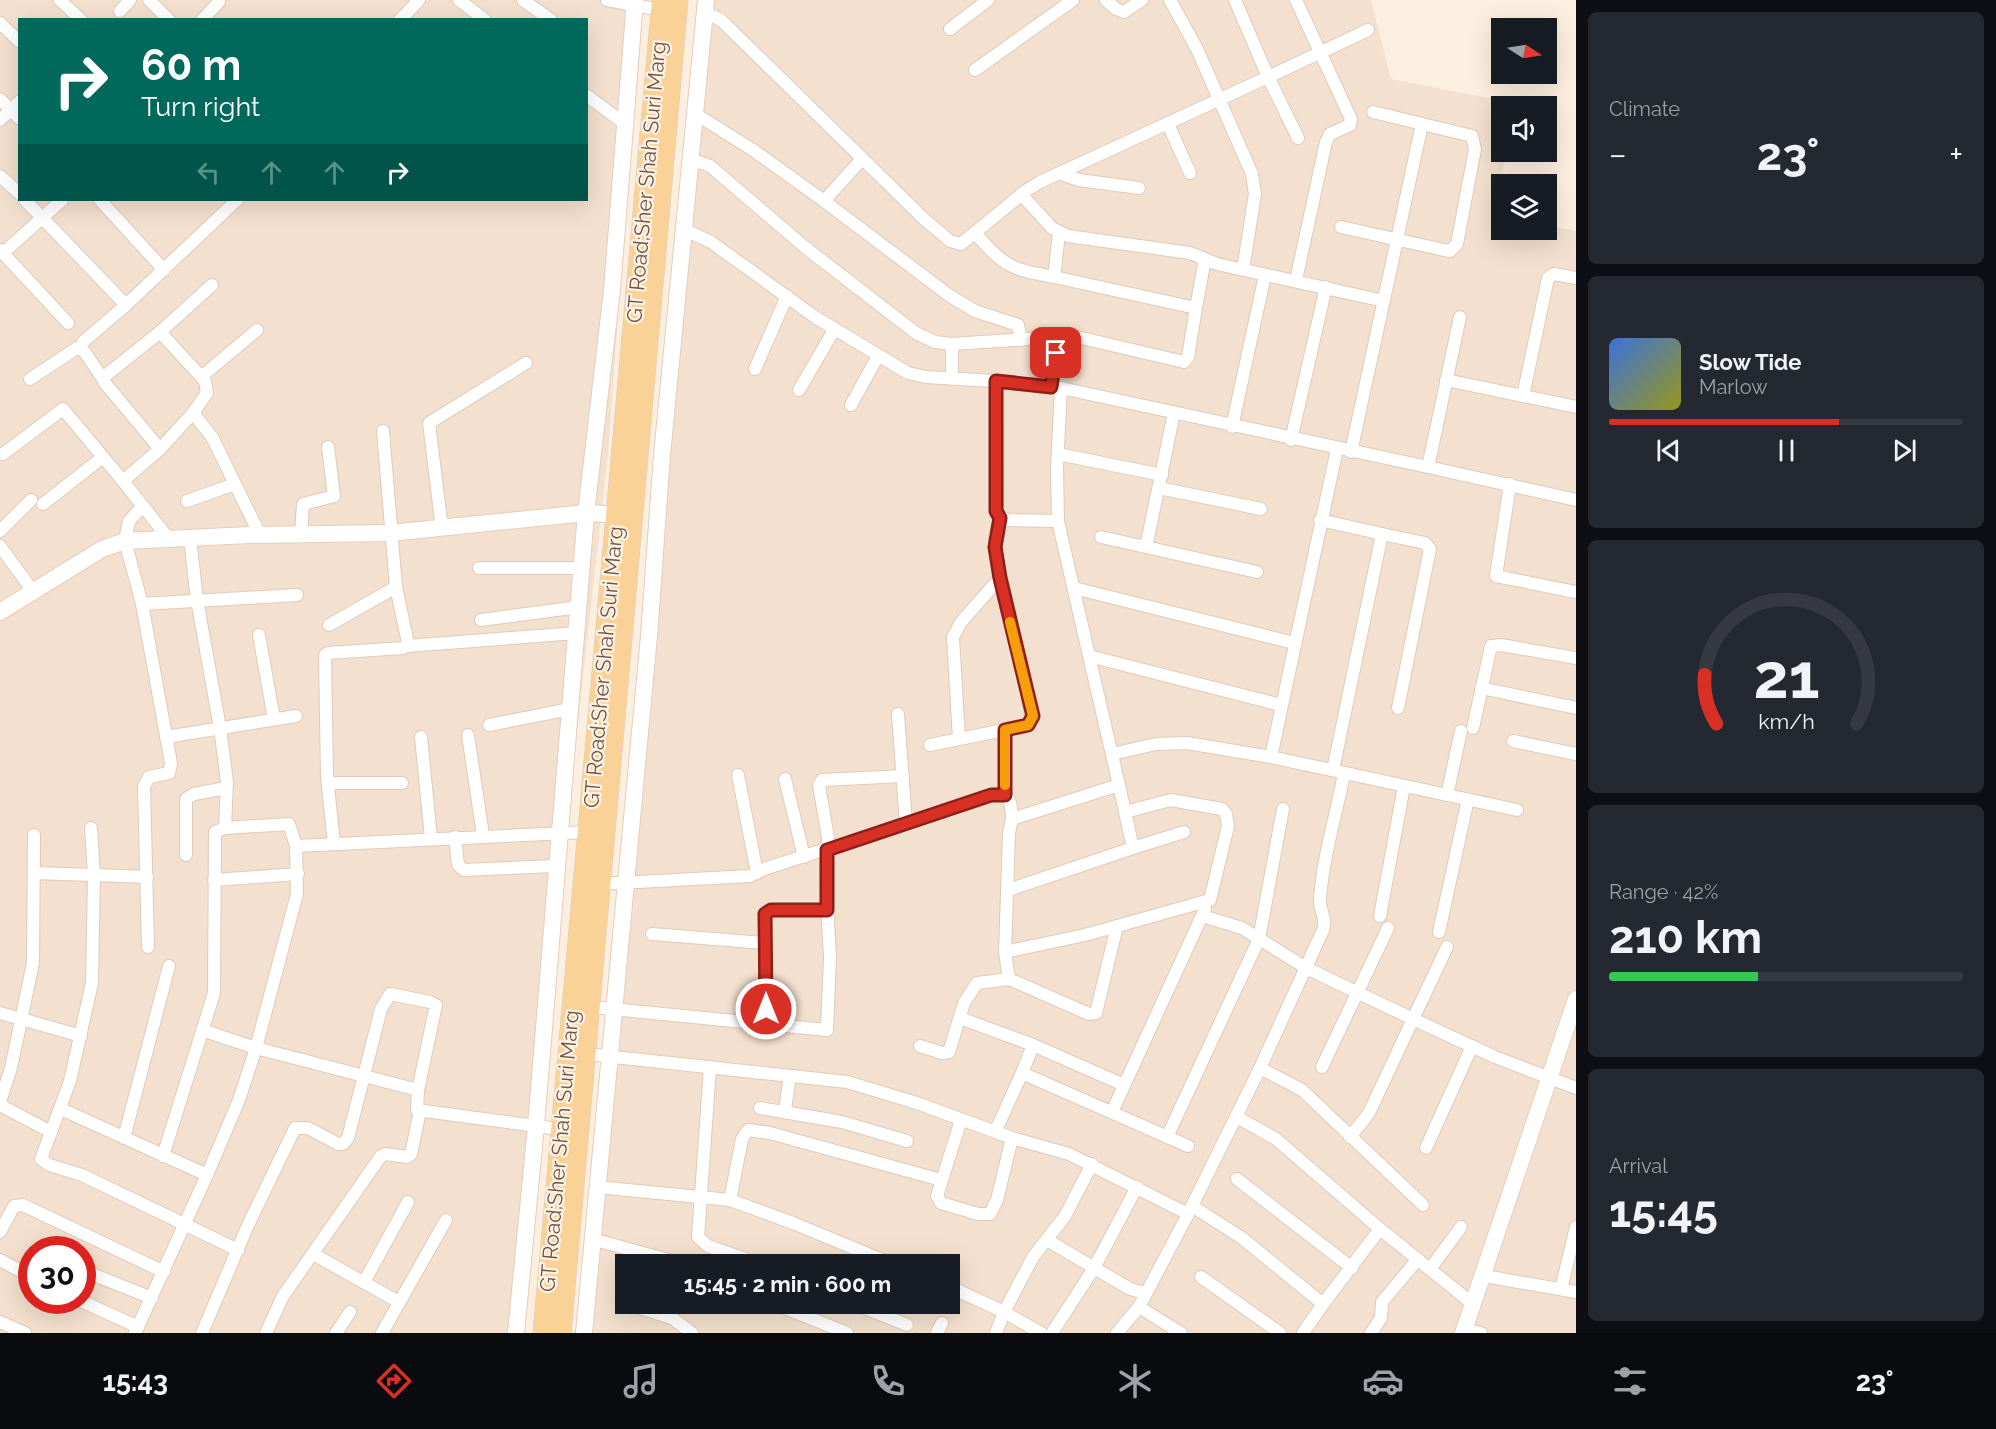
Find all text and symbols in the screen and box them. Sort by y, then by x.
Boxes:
north arrow [1491,18,1557,84]
map controls [1491,18,1557,240]
street label: GT Road;Sher Shah Suri Marg [621,40,671,324]
text: 60 m [141,41,241,90]
icon: right [42,42,120,120]
text: Turn right [141,91,260,122]
button: sound [1491,96,1557,162]
text: Climate [1609,97,1680,121]
text: 23° [1757,128,1819,181]
text: − [1609,135,1627,174]
text: + [1949,135,1963,174]
icon: left [192,156,225,189]
icon: ahead [255,156,288,189]
icon: ahead [318,156,351,189]
icon: right [381,156,414,189]
button: layers [1491,174,1557,240]
pin [1030,327,1081,378]
icon: arrive [1039,336,1072,369]
text: Slow Tide [1699,349,1801,375]
text: Marlow [1699,375,1768,399]
icon: previous [1652,434,1685,467]
icon: pause [1770,434,1803,467]
icon: next [1888,434,1921,467]
street label: GT Road;Sher Shah Suri Marg [578,525,628,809]
text: 21 [1753,639,1819,713]
text: km/h [1758,709,1814,734]
text: Range · 42% [1609,880,1718,904]
text: 210 km [1609,911,1762,964]
position arrow [734,977,798,1041]
street label: GT Road;Sher Shah Suri Marg [534,1009,584,1293]
text: Arrival [1609,1154,1668,1178]
text: 15:45 [1609,1185,1718,1238]
speed limit sign: 30 [18,1236,96,1314]
text: 15:45 · 2 min · 600 m [684,1271,891,1297]
icon: directions [373,1360,415,1402]
icon: music [620,1360,662,1402]
icon: phone [867,1360,909,1402]
icon: climate [1114,1360,1156,1402]
icon: car [1362,1360,1404,1402]
icon: filters [1609,1360,1651,1402]
text: 15:43 [103,1366,168,1397]
text: 23° [1856,1366,1893,1397]

